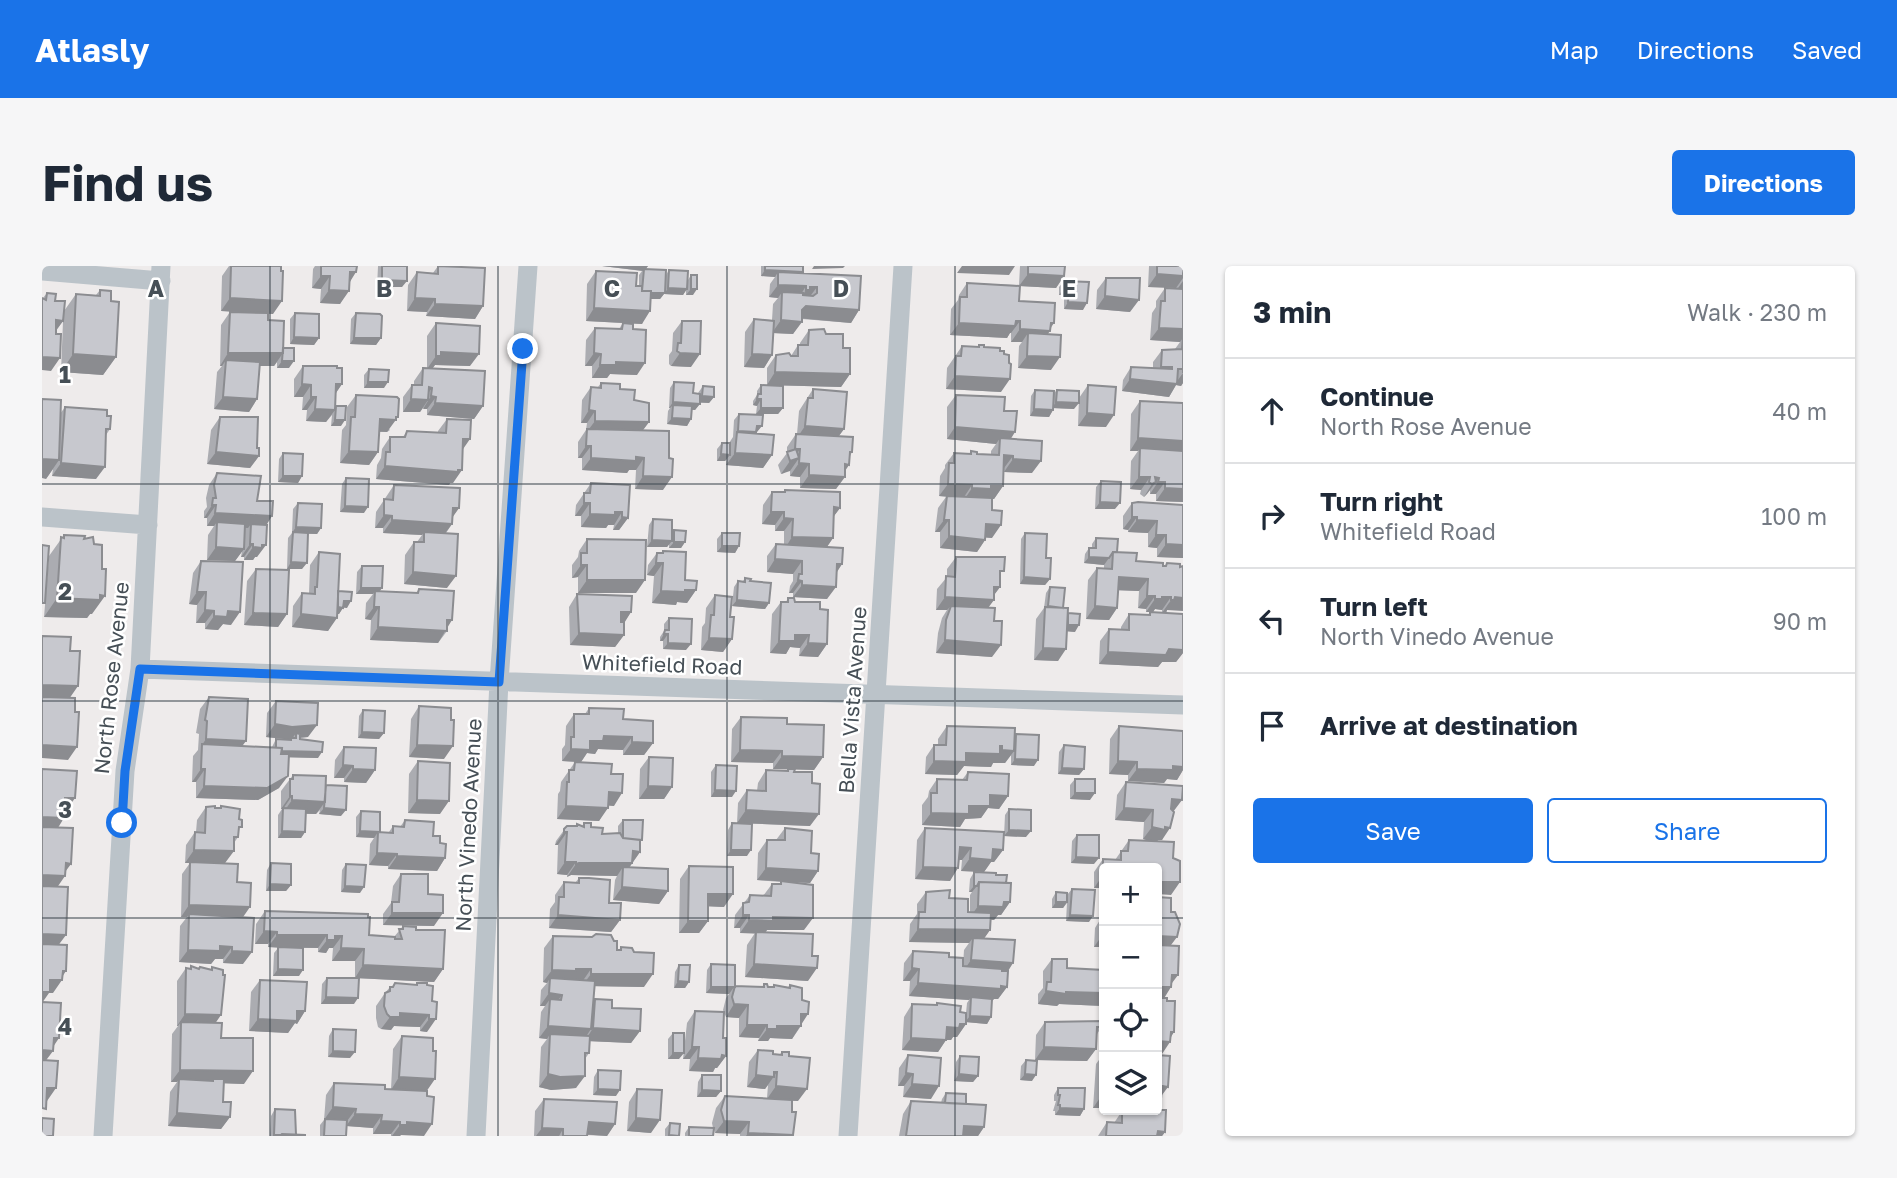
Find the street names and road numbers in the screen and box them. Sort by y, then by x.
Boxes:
street label: North Rose Avenue [88,581,134,775]
street label: Bella Vista Avenue [833,606,872,794]
street label: Whitefield Road [581,648,743,680]
street label: North Vinedo Avenue [449,718,487,932]

